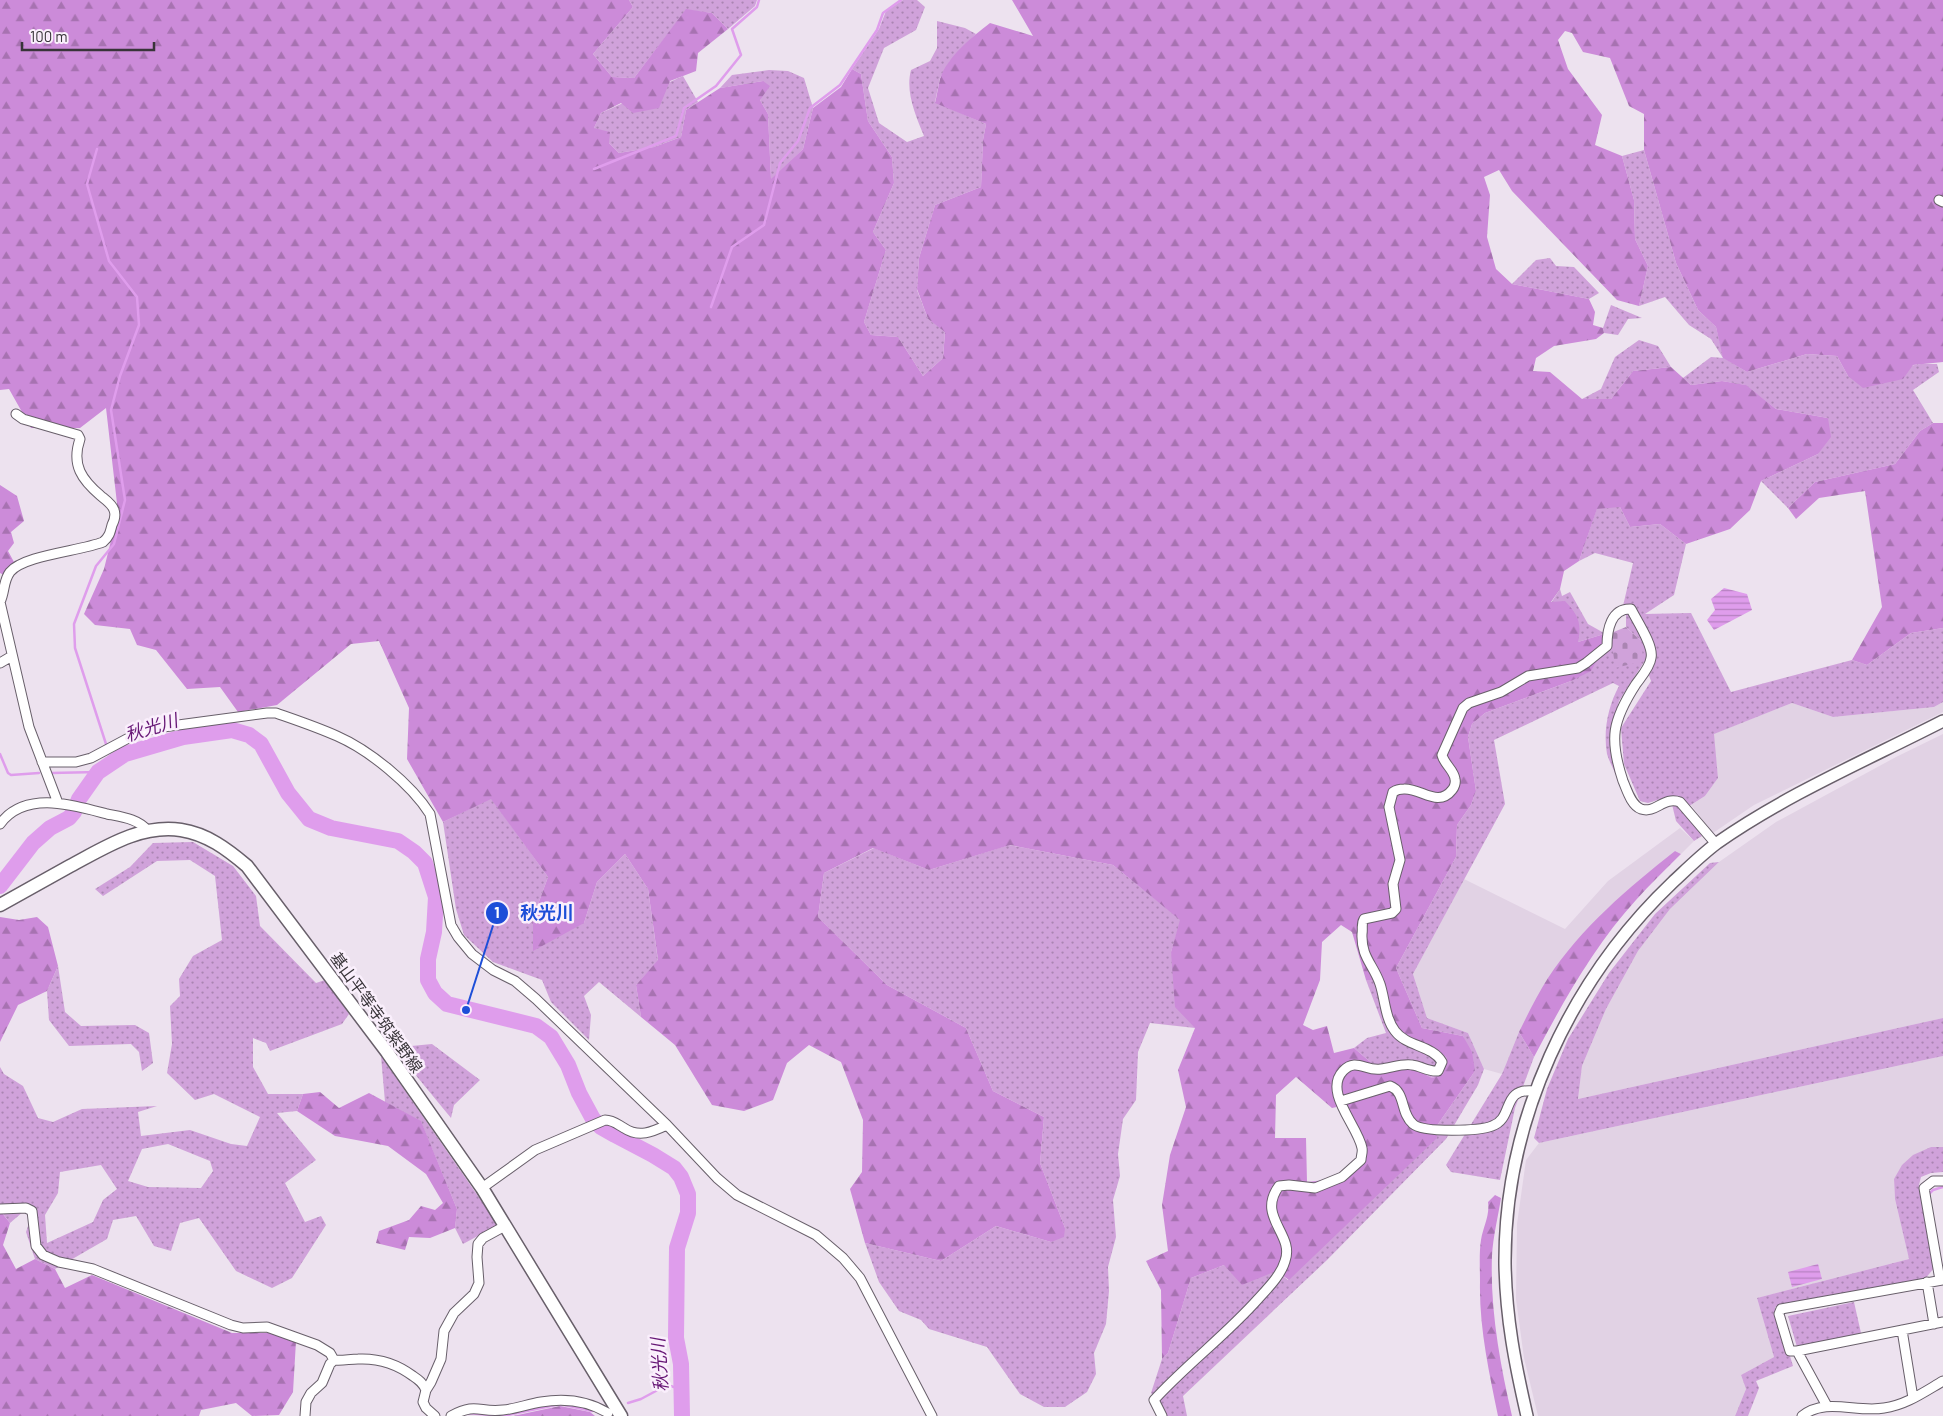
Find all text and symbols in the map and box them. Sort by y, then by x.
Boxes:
scale bar [22,20,155,52]
text: 100 m [30,27,68,45]
water label: 秋光川 [122,708,182,745]
callout: 秋光川 [485,896,584,929]
text: 秋光川 [520,901,574,923]
text: 1 [494,903,500,921]
street label: 基山平等寺筑紫野線 [327,948,427,1076]
water label: 秋光川 [646,1335,672,1393]

